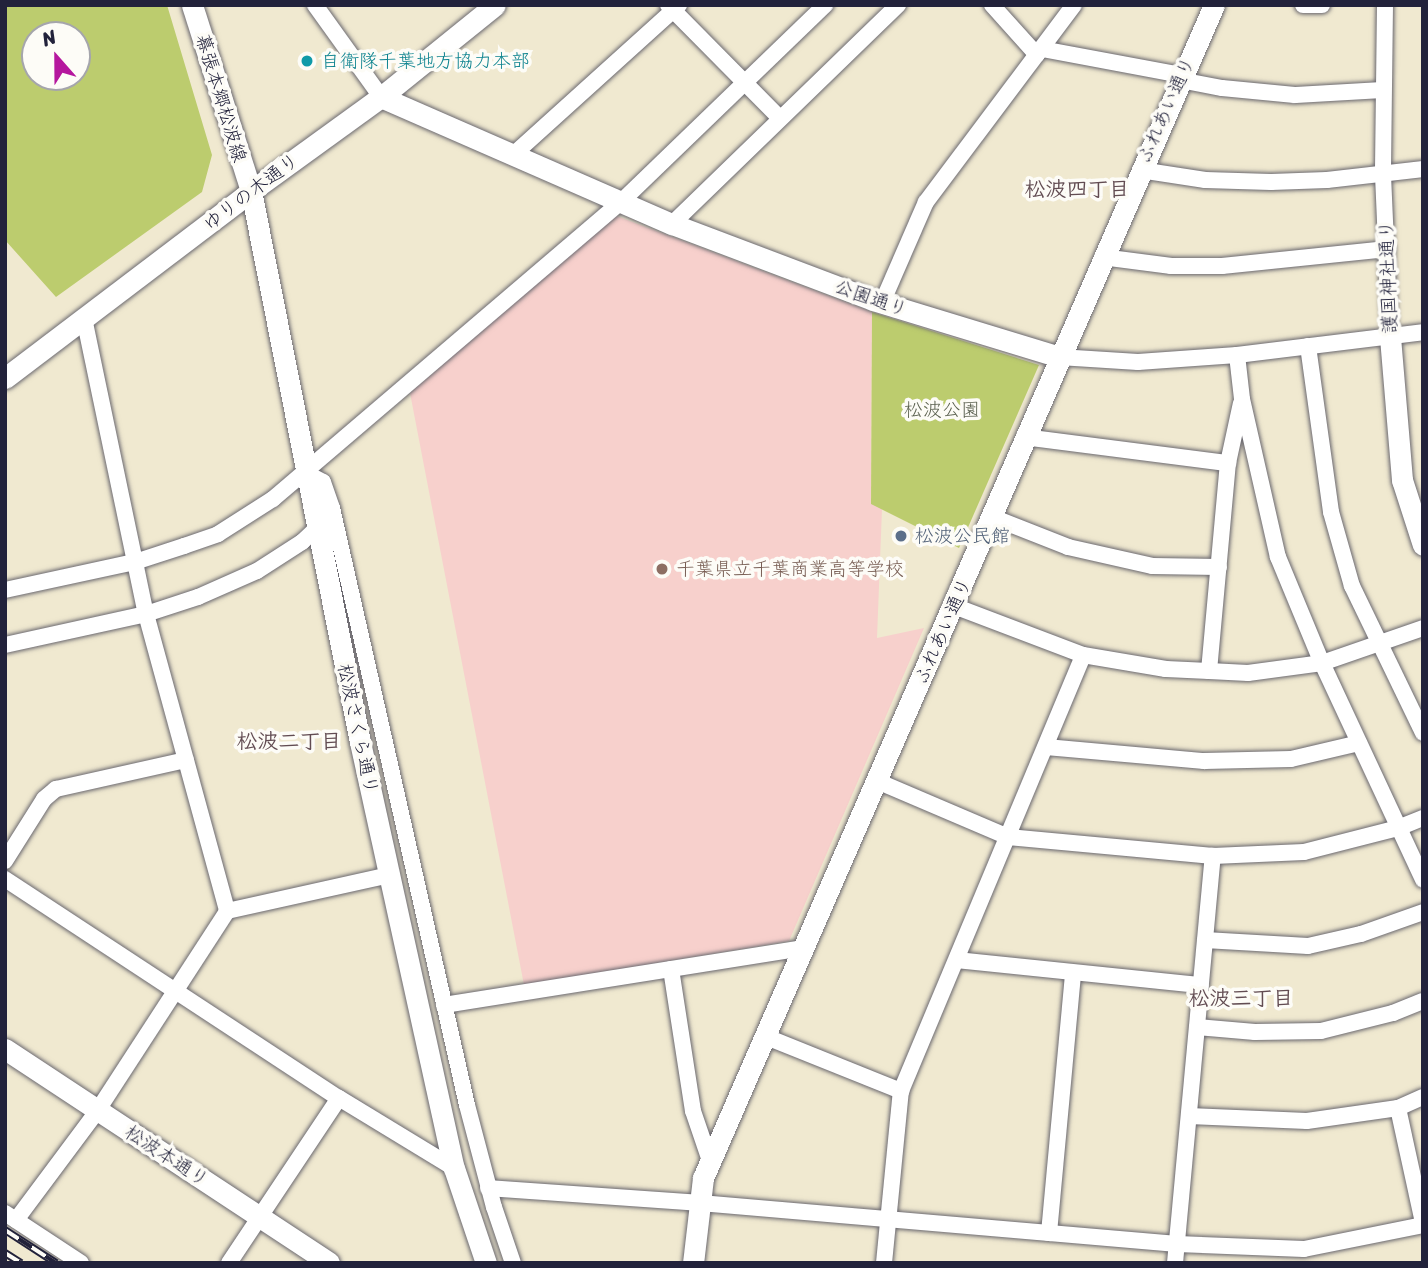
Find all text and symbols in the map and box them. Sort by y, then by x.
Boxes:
text: N [37,20,61,56]
north arrow [21,21,91,91]
street label: 幕張本郷松波線 [191,31,251,165]
place label: 自衛隊千葉地方協力本部 [321,50,530,72]
marker: 自衛隊千葉地方協力本部 [299,53,315,69]
street label: ふれあい通り [1132,53,1200,167]
street label: ゆりの木通り [199,149,303,235]
district label: 松波四丁目 [1025,176,1129,202]
street label: 護国神社通り [1375,220,1401,334]
street label: 公園通り [831,275,911,321]
park label: 松波公園 [904,399,980,421]
place label: 松波公民館 [915,525,1010,547]
marker: 松波公民館 [893,528,909,544]
place label: 千葉県立千葉商業高等学校 [676,558,904,580]
marker: 千葉県立千葉商業高等学校 [654,561,670,577]
street label: ふれあい通り [909,574,977,688]
street label: 松波さくら通り [333,662,383,796]
district label: 松波二丁目 [237,728,341,754]
district label: 松波三丁目 [1189,985,1293,1011]
street label: 松波本通り [121,1121,213,1191]

